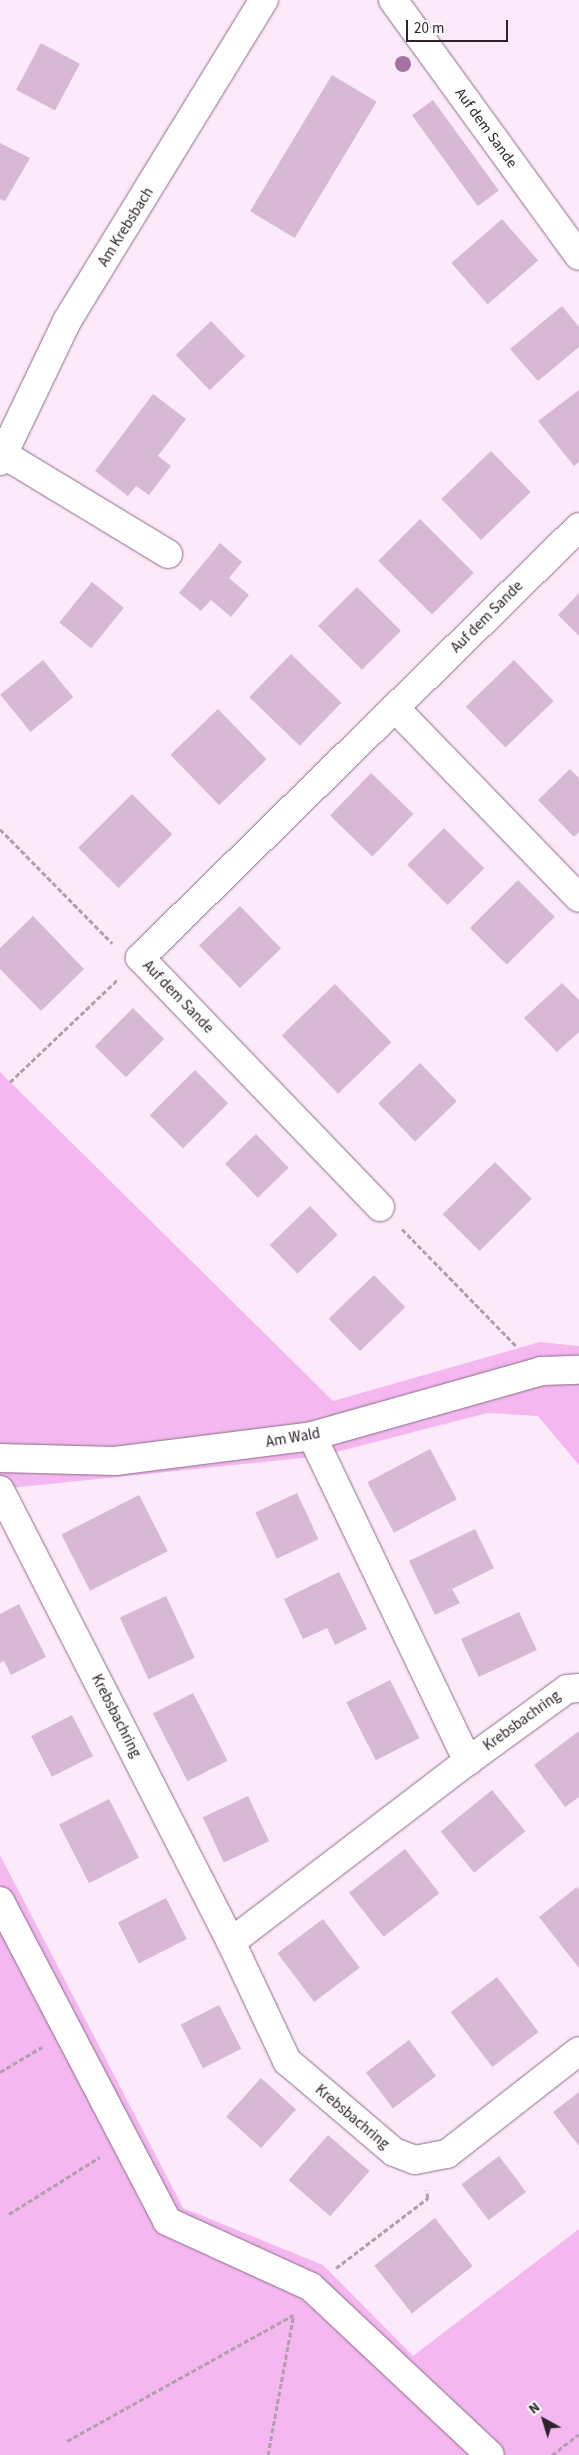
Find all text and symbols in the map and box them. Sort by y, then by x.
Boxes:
scale bar [409,10,512,42]
text: 20 m [414,18,444,39]
street label: Auf dem Sande [451,85,521,171]
street label: Am Krebsbach [95,184,157,270]
street label: Auf dem Sande [447,577,527,657]
street label: Auf dem Sande [139,957,217,1037]
street label: Am Wald [264,1424,322,1452]
street label: Krebsbachring [87,1671,145,1761]
street label: Krebsbachring [480,1687,564,1755]
street label: Krebsbachring [311,2081,393,2153]
north arrow [519,2395,569,2445]
text: N [525,2398,544,2419]

